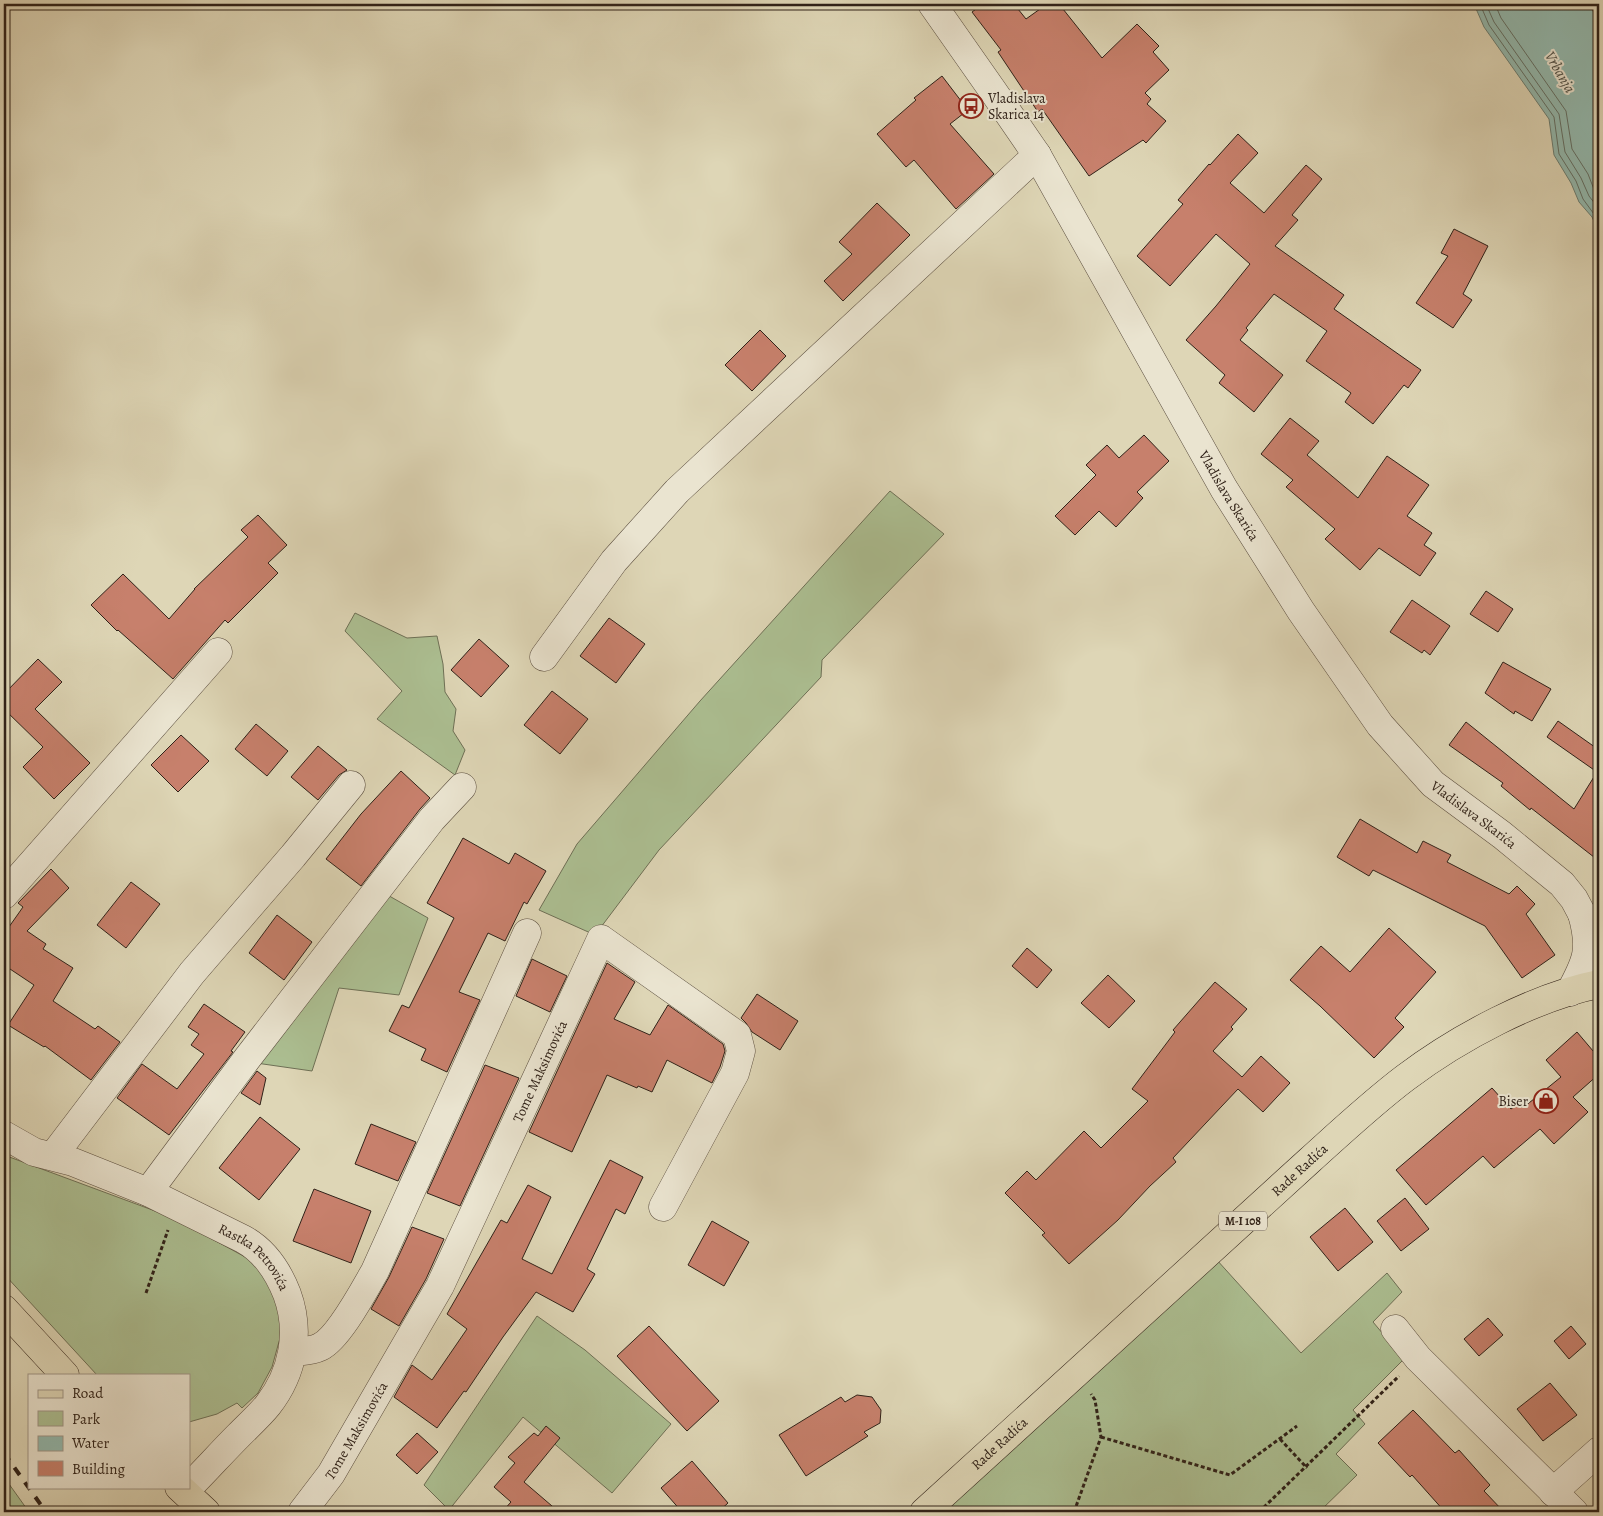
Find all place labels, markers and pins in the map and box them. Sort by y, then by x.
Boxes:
place label: Vladislava Skarica 14 [987,89,1046,124]
bus stop icon: Vladislava Skarica 14 [958,93,984,119]
shop icon: Biser [1533,1088,1559,1114]
place label: Biser [1499,1092,1529,1111]

